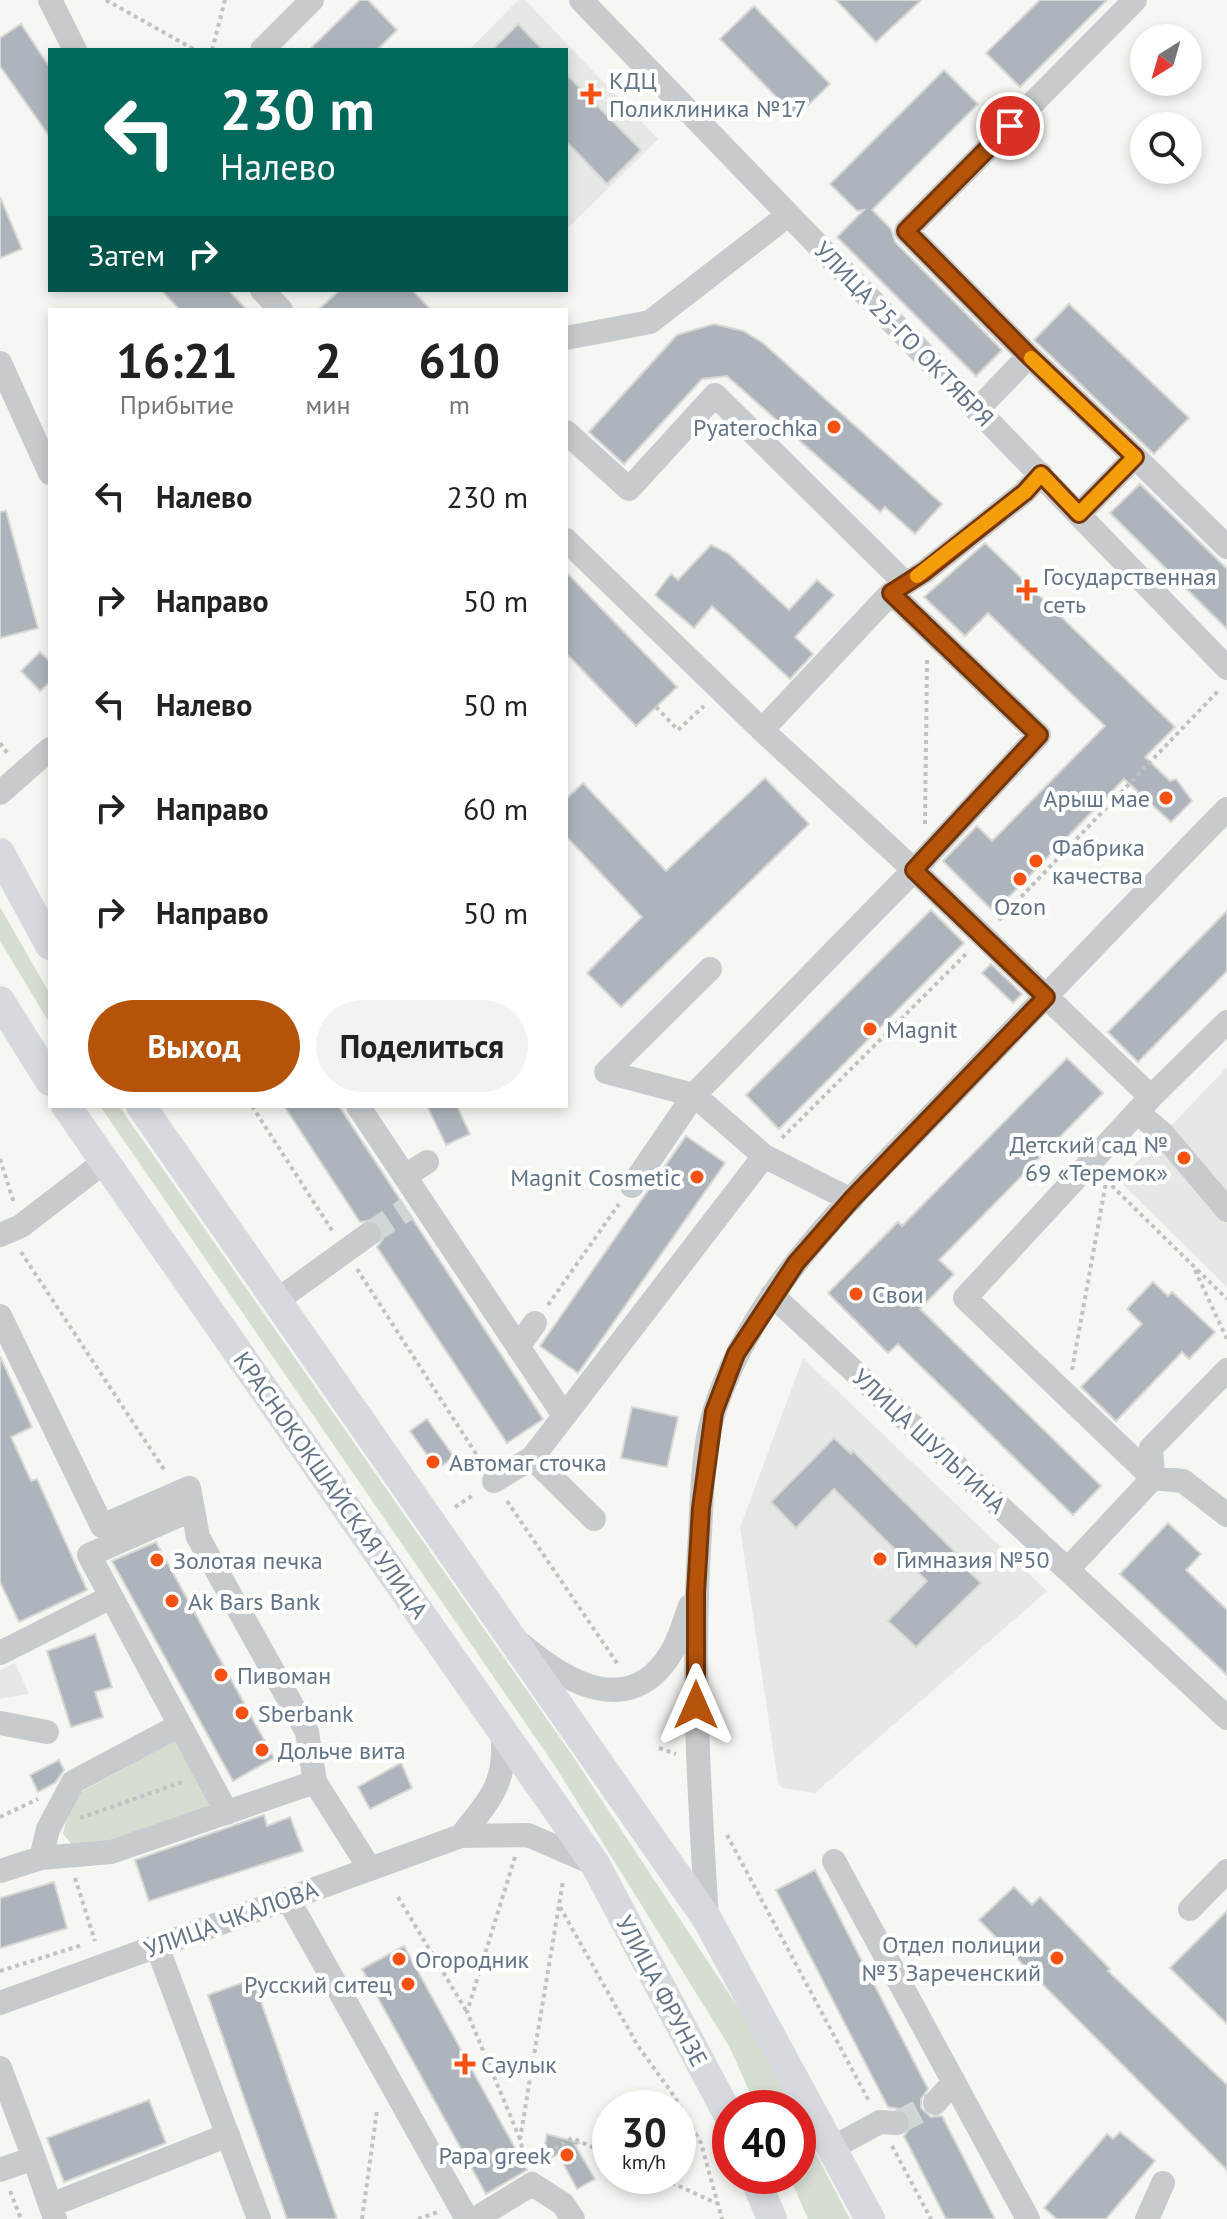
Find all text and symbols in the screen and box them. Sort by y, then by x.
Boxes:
north arrow [1130,24,1202,96]
map controls [1130,24,1202,184]
place label: КДЦ Поликлиника №17 [609,65,807,124]
text: 230 m [220,73,375,145]
icon: left [88,80,192,184]
marker: КДЦ Поликлиника №17 [580,83,602,105]
pin [976,92,1044,160]
icon: arrive [988,104,1032,148]
button: search [1130,112,1202,184]
text: Налево [220,143,336,190]
icon: right [181,232,225,276]
text: Затем [88,235,165,274]
street label: УЛИЦА 25-ГО ОКТЯБРЯ [808,235,1000,433]
text: 16:21 [116,329,238,391]
text: 2 [314,329,342,391]
text: 610 [418,329,500,391]
text: Прибытие [120,388,234,421]
text: мин [306,388,351,421]
text: m [449,388,470,421]
place label: Pyaterochka [693,412,818,443]
marker: Pyaterochka [825,418,843,436]
icon: left [88,474,132,518]
text: Налево [156,477,252,516]
text: 230 m [447,477,528,516]
place label: Государственная сеть [1043,561,1216,620]
icon: right [88,578,132,622]
text: Направо [156,581,269,620]
text: 50 m [463,581,528,620]
marker: Государственная сеть [1018,581,1036,599]
icon: left [88,682,132,726]
text: Налево [156,685,252,724]
text: 50 m [463,685,528,724]
place label: Арыш мае [1043,783,1150,814]
icon: right [88,786,132,830]
text: Направо [156,789,269,828]
text: 60 m [463,789,528,828]
marker: Арыш мае [1157,789,1175,807]
place label: Фабрика качества [1052,832,1145,891]
marker: Фабрика качества [1027,852,1045,870]
marker: Ozon [1011,870,1029,888]
icon: right [88,890,132,934]
place label: Ozon [994,891,1046,922]
text: Направо [156,893,269,932]
text: 50 m [463,893,528,932]
button: Выход [88,1000,300,1092]
button: Поделиться [316,1000,528,1092]
place label: Magnit [886,1014,957,1045]
marker: Magnit [861,1020,879,1038]
place label: Детский сад № 69 «Теремок» [1010,1129,1168,1188]
marker: Детский сад № 69 «Теремок» [1175,1149,1193,1167]
place label: Magnit Cosmetic [510,1162,681,1193]
marker: Magnit Cosmetic [688,1168,706,1186]
place label: Свои [872,1279,924,1310]
marker: Свои [847,1285,865,1303]
street label: КРАСНОКОКШАЙСКАЯ УЛИЦА [227,1345,435,1625]
street label: УЛИЦА ШУЛЬГИНА [846,1362,1012,1520]
place label: Автомаг сточка [449,1447,607,1478]
marker: Автомаг сточка [424,1453,442,1471]
place label: Гимназия №50 [896,1544,1050,1575]
place label: Золотая печка [173,1545,323,1576]
marker: Гимназия №50 [871,1550,889,1568]
marker: Золотая печка [148,1551,166,1569]
place label: Ak Bars Bank [188,1586,321,1617]
marker: Ak Bars Bank [163,1592,181,1610]
place label: Пивоман [237,1660,331,1691]
position arrow [654,1663,738,1747]
marker: Пивоман [212,1666,230,1684]
place label: Sberbank [258,1698,354,1729]
marker: Sberbank [233,1704,251,1722]
place label: Дольче вита [278,1735,406,1766]
marker: Дольче вита [253,1741,271,1759]
street label: УЛИЦА ЧКАЛОВА [140,1873,322,1965]
street label: УЛИЦА ФРУНЗЕ [609,1910,715,2072]
place label: Отдел полиции №3 Зареченский [861,1929,1041,1988]
place label: Огородник [415,1944,530,1975]
marker: Отдел полиции №3 Зареченский [1048,1949,1066,1967]
marker: Огородник [390,1950,408,1968]
place label: Русский ситец [244,1969,392,2000]
marker: Русский ситец [399,1975,417,1993]
place label: Саулык [481,2049,557,2080]
marker: Саулык [456,2055,474,2073]
speed limit sign: 40 [712,2090,816,2194]
text: 30 [621,2106,667,2158]
place label: Papa greek [439,2140,551,2171]
marker: Papa greek [558,2146,576,2164]
text: km/h [622,2149,666,2175]

